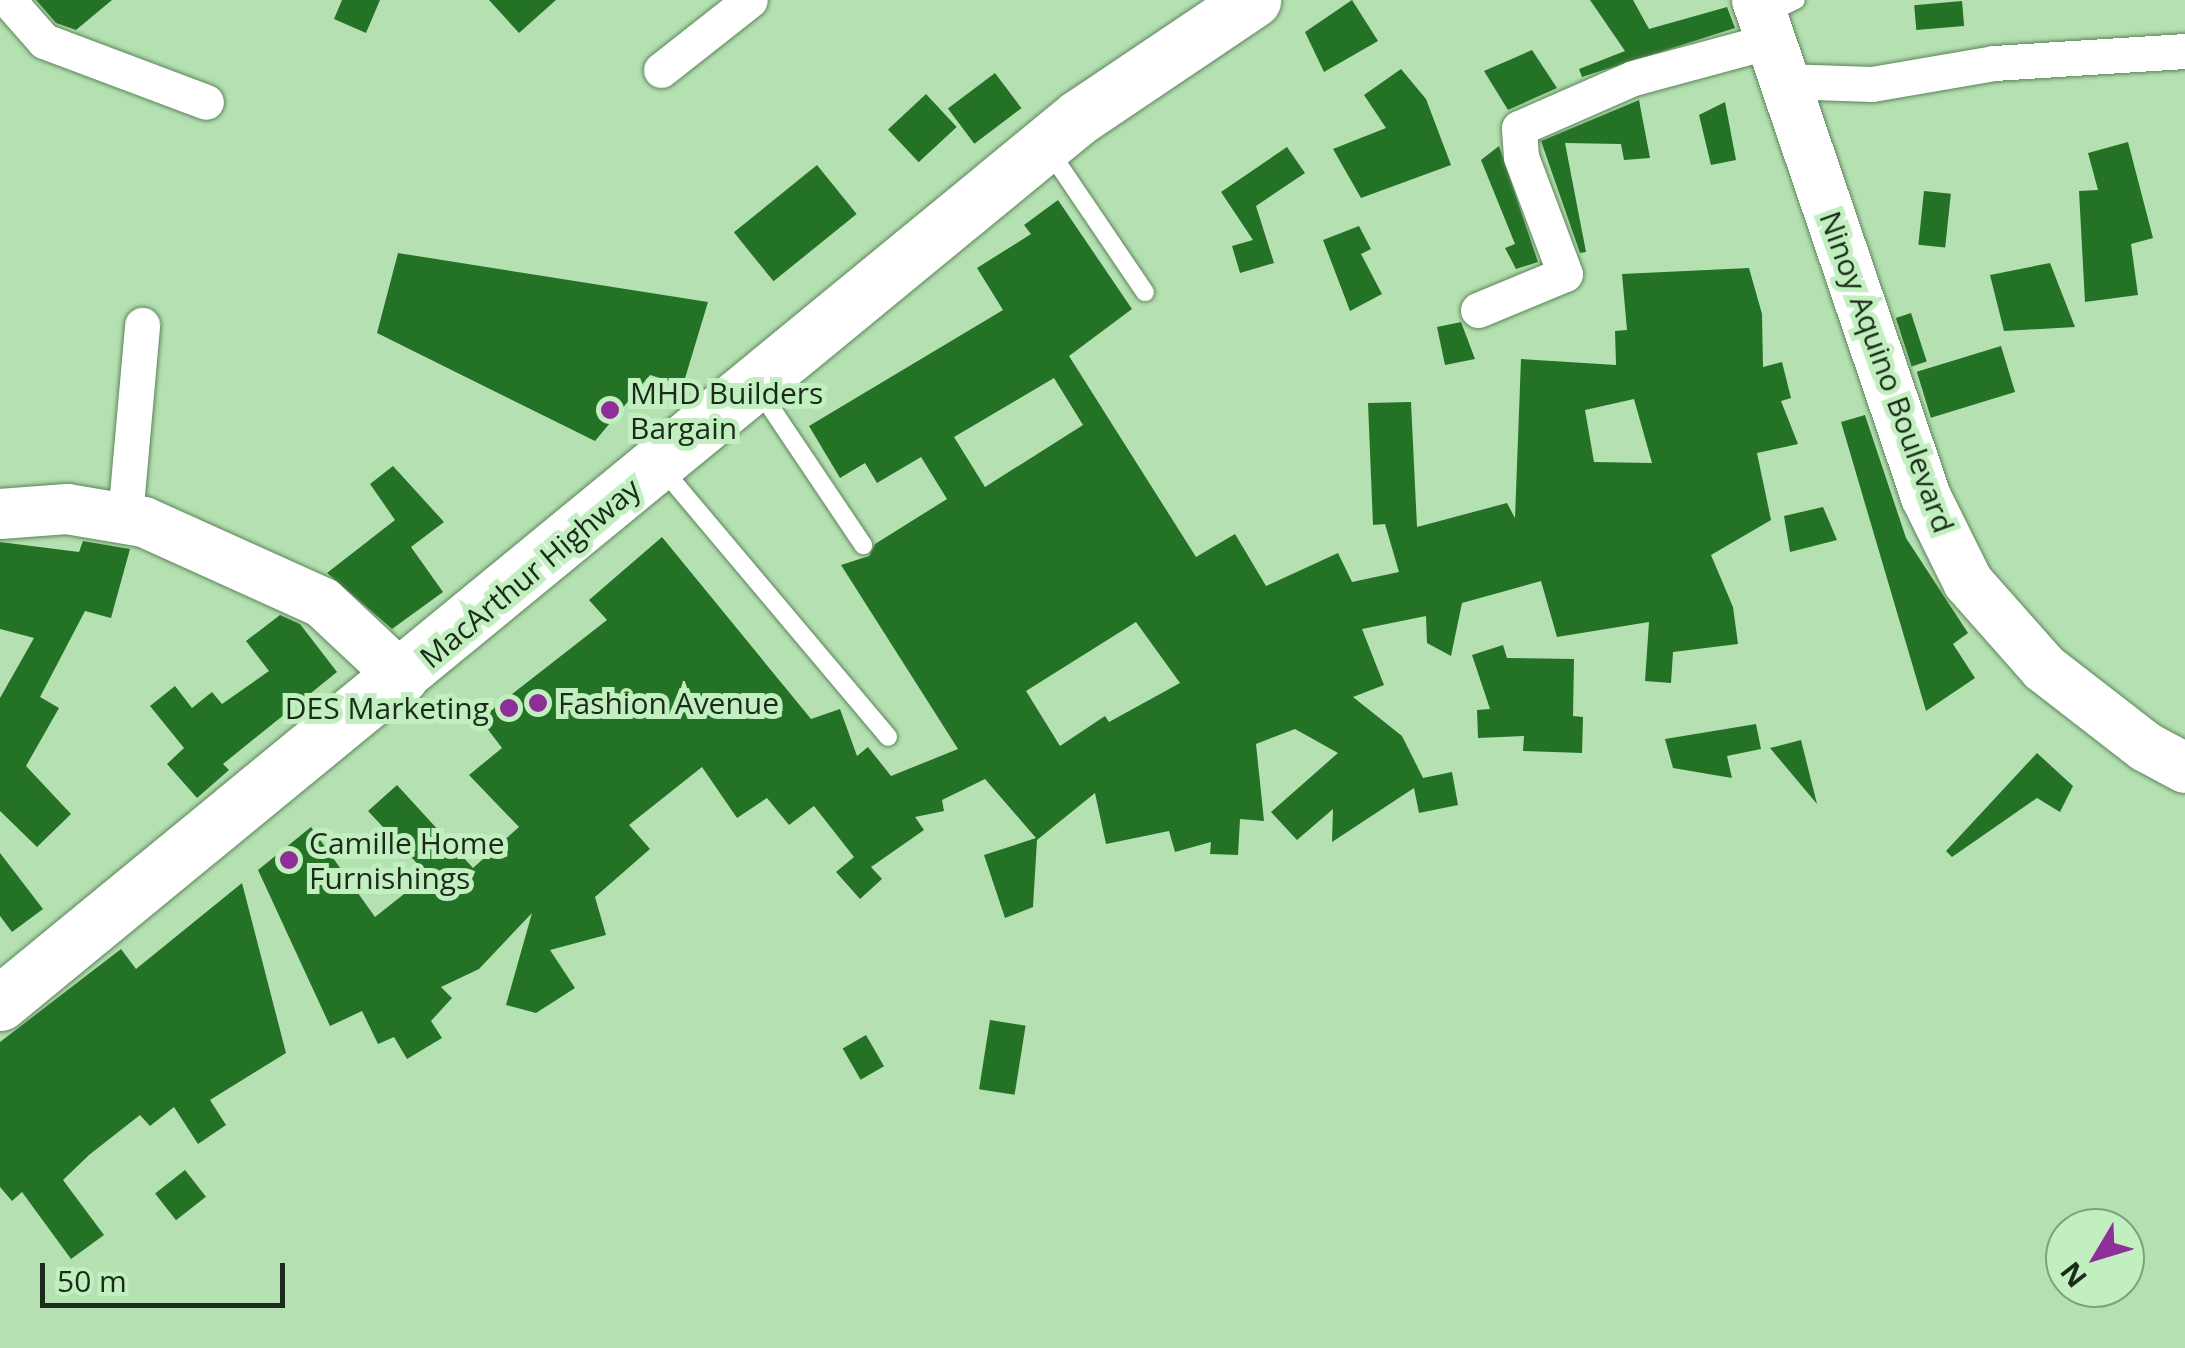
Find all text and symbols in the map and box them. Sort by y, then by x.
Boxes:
street label: Ninoy Aquino Boulevard [1812,206,1962,538]
place label: MHD Builders Bargain [630,375,823,446]
marker: MHD Builders Bargain [599,399,621,421]
street label: MacArthur Highway [413,470,647,676]
place label: Fashion Avenue [558,685,779,721]
place label: DES Marketing [285,690,489,726]
marker: Fashion Avenue [527,692,549,714]
marker: DES Marketing [498,697,520,719]
place label: Camille Home Furnishings [309,825,504,896]
marker: Camille Home Furnishings [278,849,300,871]
north arrow [2045,1208,2145,1308]
scale bar [45,1243,290,1305]
text: N [2051,1255,2095,1296]
text: 50 m [57,1260,127,1301]

